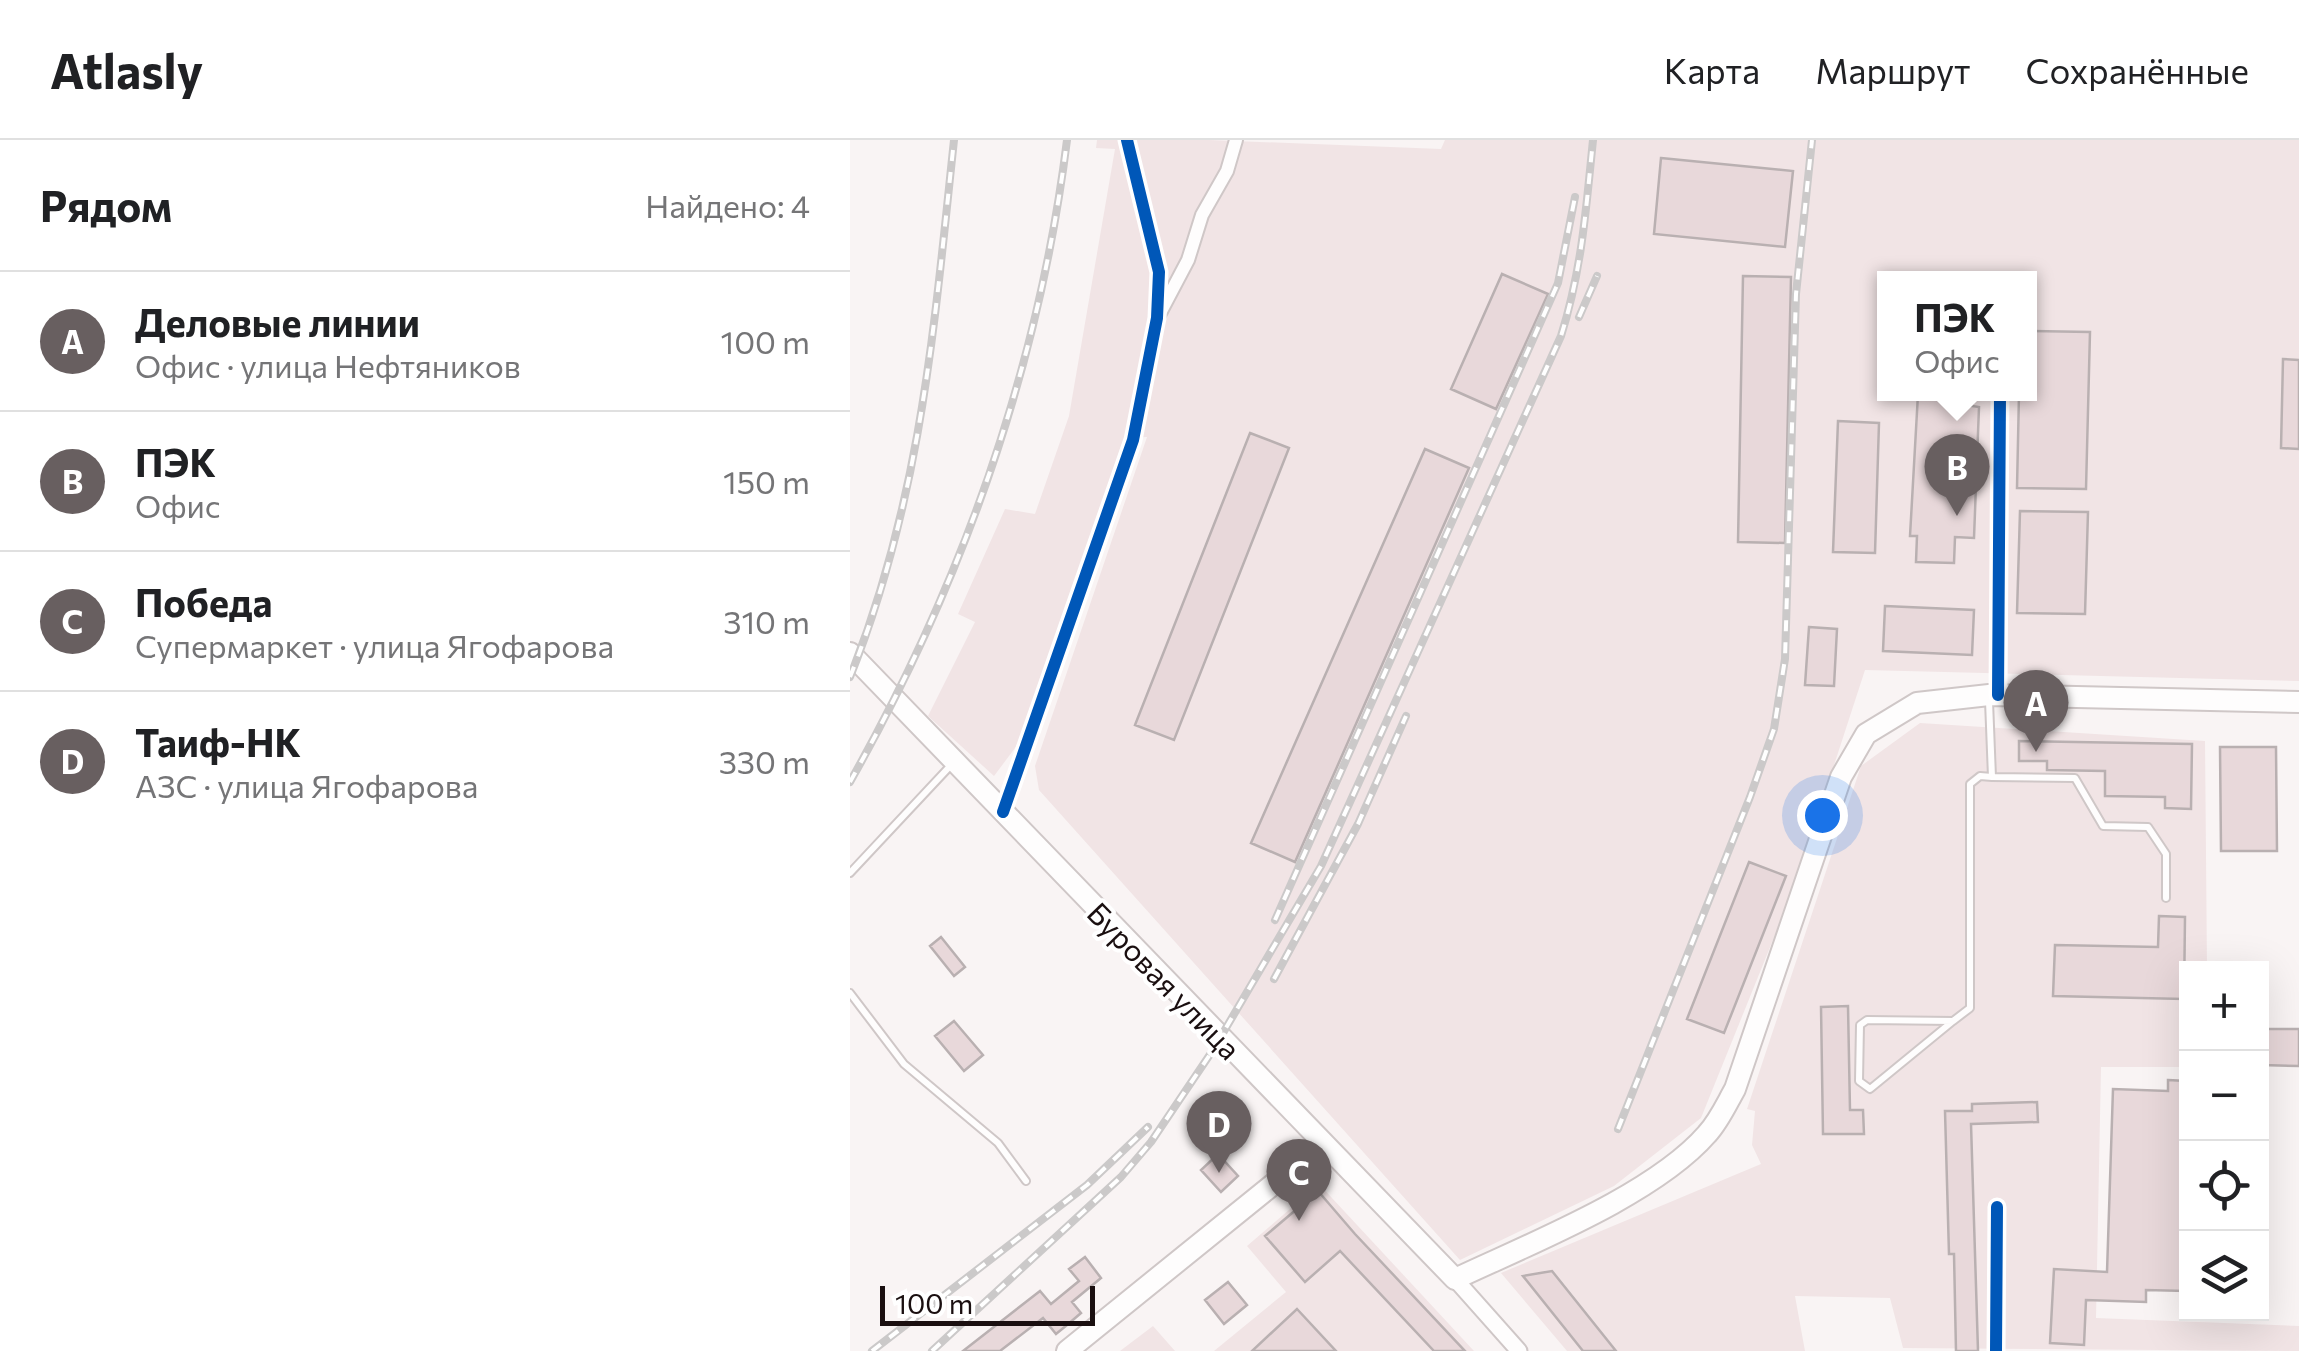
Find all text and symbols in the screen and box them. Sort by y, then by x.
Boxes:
text: Atlasly [50,40,203,99]
text: Карта [1664,48,1760,91]
text: Маршрут [1815,48,1971,91]
text: Сохранённые [2026,48,2249,91]
text: Рядом [40,179,172,231]
text: Найдено: 4 [645,185,810,225]
popup [1877,271,2037,401]
text: ПЭК [1914,293,1995,340]
text: Деловые линии [135,298,420,345]
text: A [61,321,84,361]
text: 100 m [721,321,810,361]
text: Офис [1914,340,2000,380]
text: Офис · улица Нефтяников [135,345,521,385]
pin: B [1924,434,1990,516]
text: ПЭК [135,438,216,485]
text: B [62,461,83,501]
text: 150 m [723,461,810,501]
text: Офис [135,485,221,525]
text: Победа [135,578,272,625]
text: C [62,601,83,641]
text: 310 m [723,601,810,641]
text: Супермаркет · улица Ягофарова [135,625,614,665]
pin: A [2004,670,2068,752]
text: Таиф-НК [135,718,301,765]
text: D [61,741,84,781]
text: 330 m [719,741,810,781]
text: АЗС · улица Ягофарова [135,765,478,805]
your location [1797,790,1848,841]
street label: Буровая улица [1081,894,1249,1066]
map controls [2179,961,2269,1321]
button: + [2179,961,2269,1051]
button: − [2179,1051,2269,1141]
pin: D [1186,1090,1252,1173]
pin: C [1266,1138,1332,1221]
button: locate [2179,1141,2269,1231]
button: layers [2179,1231,2269,1321]
scale bar [880,1281,1095,1326]
text: 100 m [895,1286,973,1320]

